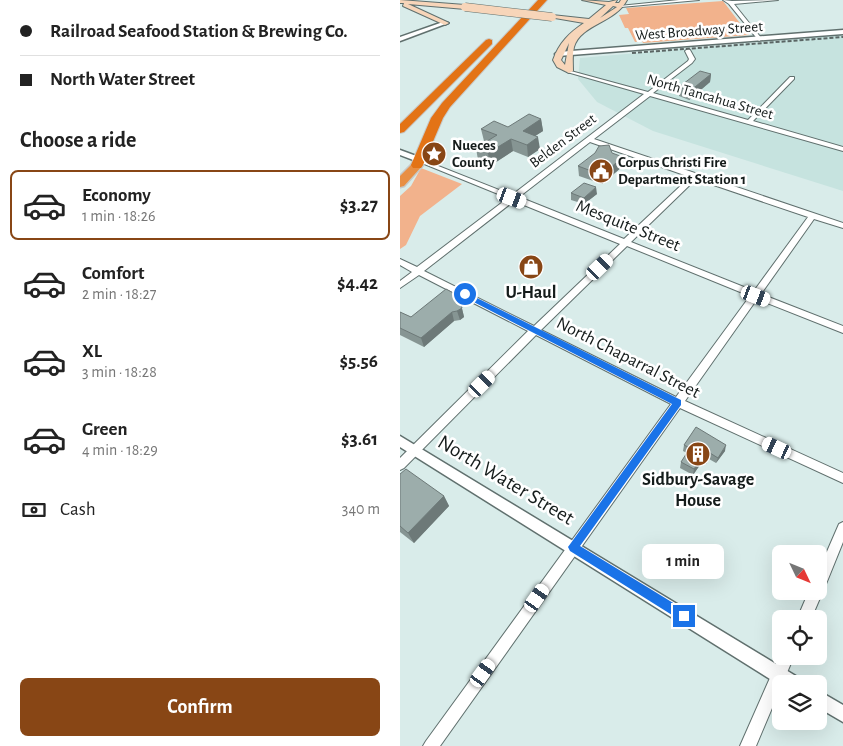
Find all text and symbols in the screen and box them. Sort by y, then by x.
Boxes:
street label: West Broadway Street [635,19,764,43]
text: Railroad Seafood Station & Brewing Co. [50,22,348,41]
text: North Water Street [50,70,195,89]
street label: North Tancahua Street [645,72,775,122]
street label: Belden Street [527,111,599,171]
text: Choose a ride [20,129,136,151]
place label: Nueces County [452,138,496,170]
place icon: Nueces County [421,141,447,167]
place label: Corpus Christi Fire Department Station 1 [618,155,746,187]
public building icon: Corpus Christi Fire Department Station 1 [588,158,614,184]
icon: car [22,183,67,228]
text: Economy [82,186,151,205]
car [495,186,528,210]
text: $3.27 [340,196,378,215]
street label: Mesquite Street [573,197,683,255]
text: 1 min · 18:26 [82,208,156,224]
car [584,251,616,283]
shop icon: U-Haul [518,254,544,280]
icon: car [22,261,67,306]
text: Comfort [82,264,144,283]
text: $4.42 [337,274,378,293]
route start [454,283,476,305]
place label: U-Haul [506,284,556,302]
car [739,284,772,308]
text: 2 min · 18:27 [82,286,157,302]
street label: North Chaparral Street [553,314,703,402]
icon: car [22,339,67,384]
text: XL [82,342,102,361]
text: $5.56 [340,352,378,371]
text: 3 min · 18:28 [82,364,157,380]
car [466,368,497,400]
icon: car [22,417,67,462]
text: Green [82,420,128,439]
text: $3.61 [341,430,378,449]
street label: North Water Street [434,431,578,529]
car [760,435,793,461]
building icon: Sidbury-Savage House [685,441,711,467]
text: 4 min · 18:29 [82,442,158,458]
place label: Sidbury-Savage House [642,471,754,510]
icon: cash [20,496,48,524]
text: Cash [60,500,96,519]
text: 340 m [342,501,380,517]
callout: 1 min [643,544,725,578]
north arrow [772,545,828,600]
map controls [772,545,827,730]
text: 1 min [666,553,700,569]
car [522,581,551,615]
route end [673,605,695,627]
button: locate [772,610,827,665]
car [468,656,497,690]
button: layers [772,675,827,730]
button: Confirm [20,678,380,736]

